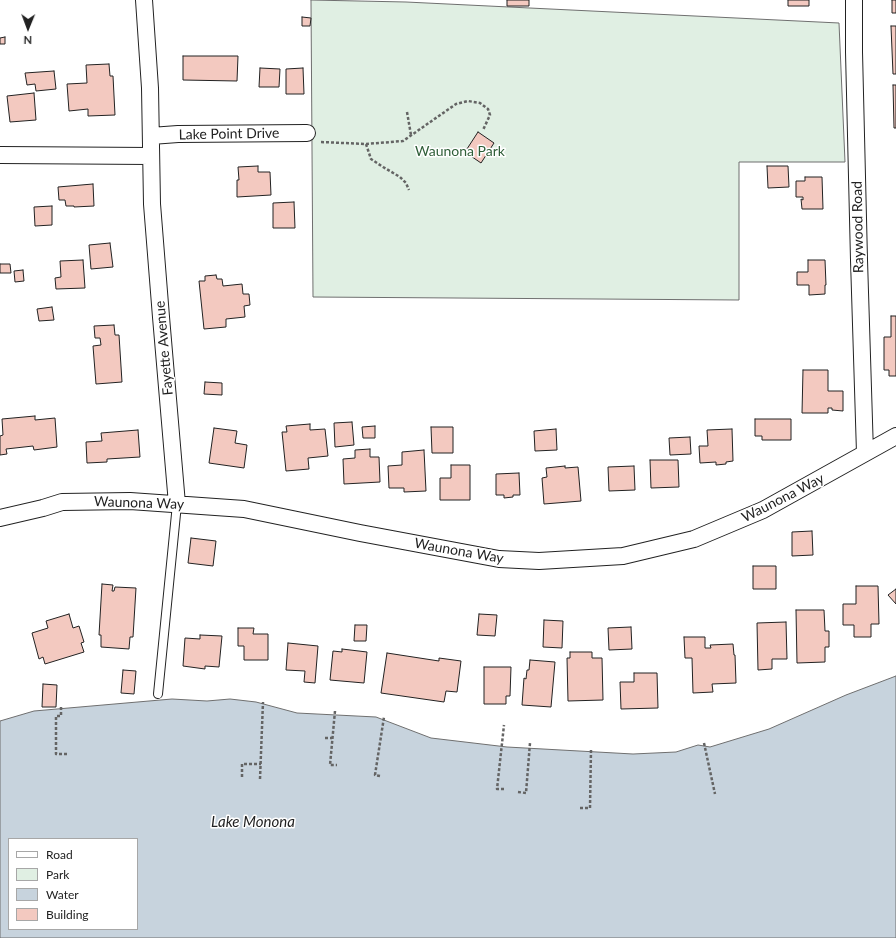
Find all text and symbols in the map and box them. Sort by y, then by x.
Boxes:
north arrow [8,8,48,48]
text: N [23,34,32,47]
street label: Lake Point Drive [178,125,280,143]
park label: Waunona Park [415,143,505,159]
street label: Raywood Road [849,181,867,273]
street label: Fayette Avenue [151,300,177,396]
street label: Waunona Way [739,470,827,526]
street label: Waunona Way [94,493,184,513]
street label: Waunona Way [413,535,505,567]
water label: Lake Monona [211,813,295,831]
legend [8,838,138,930]
text: Road [46,847,73,862]
text: Park [46,867,69,882]
text: Water [46,887,79,902]
text: Building [46,907,89,922]

